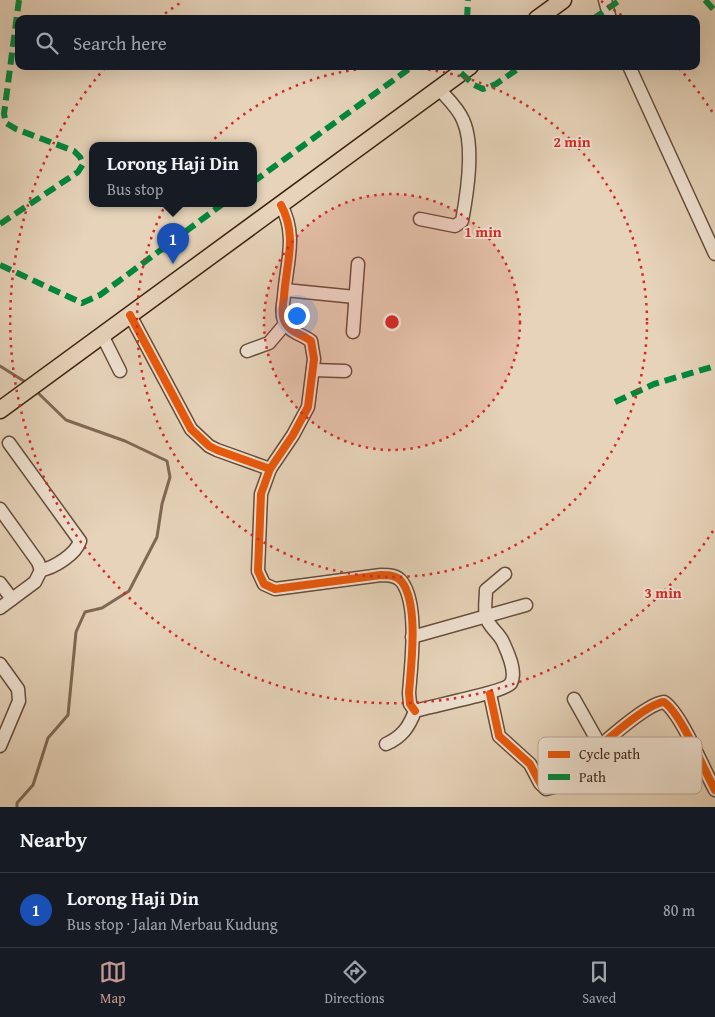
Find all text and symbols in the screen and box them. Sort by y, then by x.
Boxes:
search box [15,15,700,70]
icon: search [33,29,61,57]
text: Search here [73,29,167,57]
text: 2 min [553,131,591,152]
popup [89,142,257,207]
text: Lorong Haji Din [107,149,239,177]
text: Bus stop [107,177,163,201]
text: 1 min [464,221,502,242]
pin: 1 [157,223,189,264]
your location [284,303,310,329]
centre of rings [383,313,401,331]
text: 3 min [644,582,682,603]
legend [538,737,702,794]
text: Cycle path [579,744,640,764]
text: Path [579,767,606,787]
text: Nearby [20,824,87,855]
text: Lorong Haji Din [67,884,199,912]
text: 1 [32,898,40,922]
text: 80 m [663,898,695,922]
text: Bus stop · Jalan Merbau Kudung [67,912,278,936]
tab: Map [99,958,127,1008]
tab: Directions [324,958,385,1008]
tab: Saved [582,958,616,1008]

